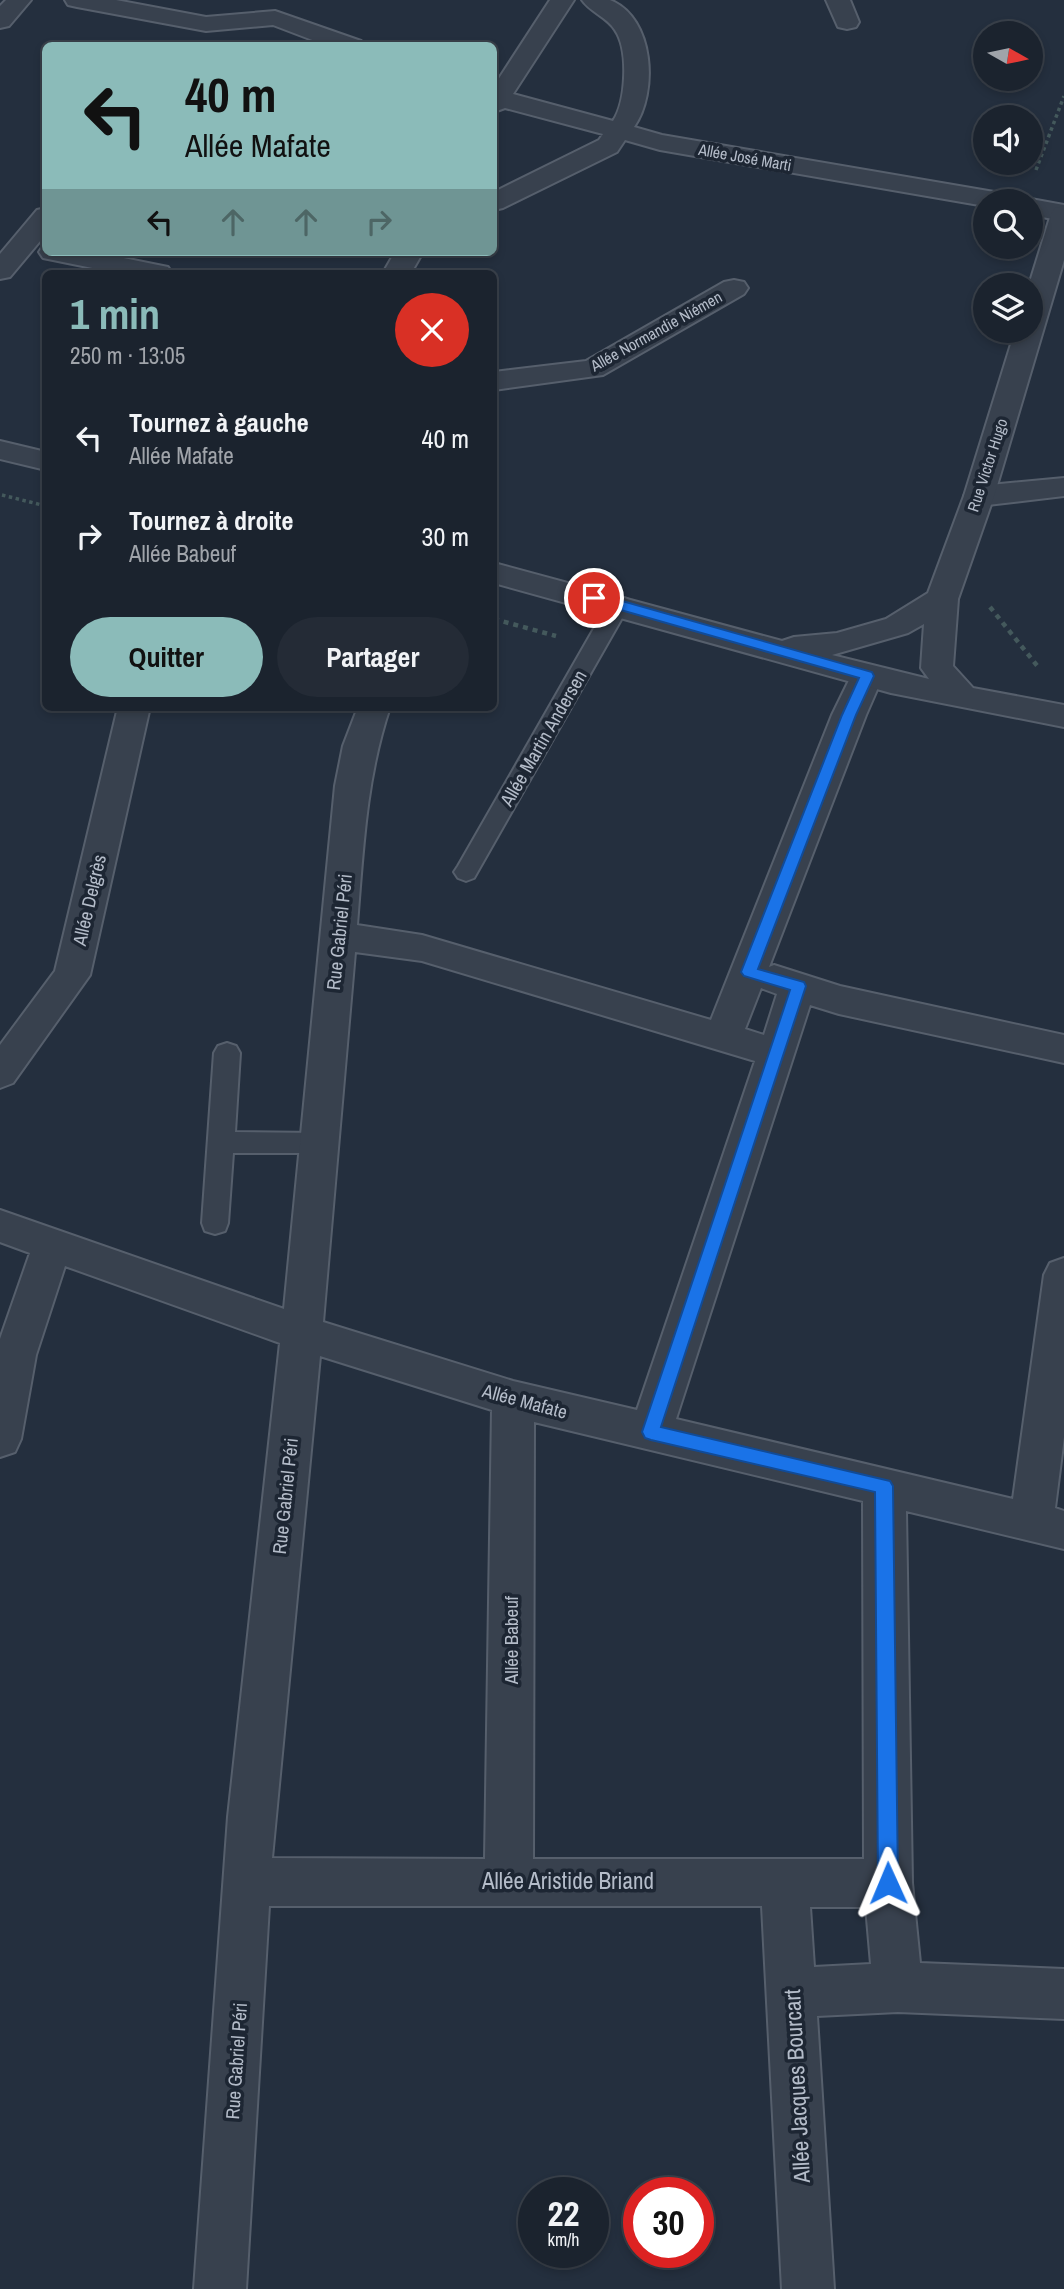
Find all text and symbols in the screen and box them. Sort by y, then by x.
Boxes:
north arrow [973,21,1043,91]
map controls [973,21,1043,343]
text: 40 m [185,61,277,127]
icon: left [70,70,161,161]
button: sound [973,105,1043,175]
text: Allée Mafate [185,124,331,167]
street label: Allée José Marti [696,138,793,176]
button: search [973,189,1043,259]
icon: left [141,203,179,241]
icon: ahead [214,203,252,241]
icon: ahead [287,203,325,241]
icon: right [360,203,398,241]
button: layers [973,273,1043,343]
text: 1 min [70,286,160,342]
street label: Allée Normandie Niémen [585,286,726,377]
button: close [395,293,469,367]
text: 250 m · 13:05 [70,340,185,371]
text: Tournez à gauche [129,405,309,440]
street label: Rue Victor Hugo [962,416,1012,514]
icon: left [70,419,108,457]
text: 40 m [422,421,469,456]
text: Allée Mafate [129,440,234,471]
text: Tournez à droite [129,503,293,538]
icon: right [70,517,108,555]
text: 30 m [422,519,469,554]
text: Allée Babeuf [129,538,236,569]
pin [564,568,624,628]
icon: arrive [575,579,613,617]
button: Quitter [70,617,263,697]
button: Partager [277,617,469,697]
street label: Allée Martin Andersen [493,665,593,812]
street label: Allée Delgrès [66,852,112,949]
street label: Rue Gabriel Péri [320,873,358,991]
street label: Allée Mafate [479,1377,570,1425]
street label: Rue Gabriel Péri [266,1437,304,1555]
street label: Allée Babeuf [498,1595,524,1685]
position arrow [851,1846,925,1920]
street label: Allée Aristide Briand [481,1865,654,1896]
street label: Allée Jacques Bourcart [776,1988,817,2185]
street label: Rue Gabriel Péri [219,2002,253,2120]
speed limit sign: 30 [623,2177,714,2268]
text: 22 [548,2190,579,2237]
text: km/h [548,2227,580,2252]

